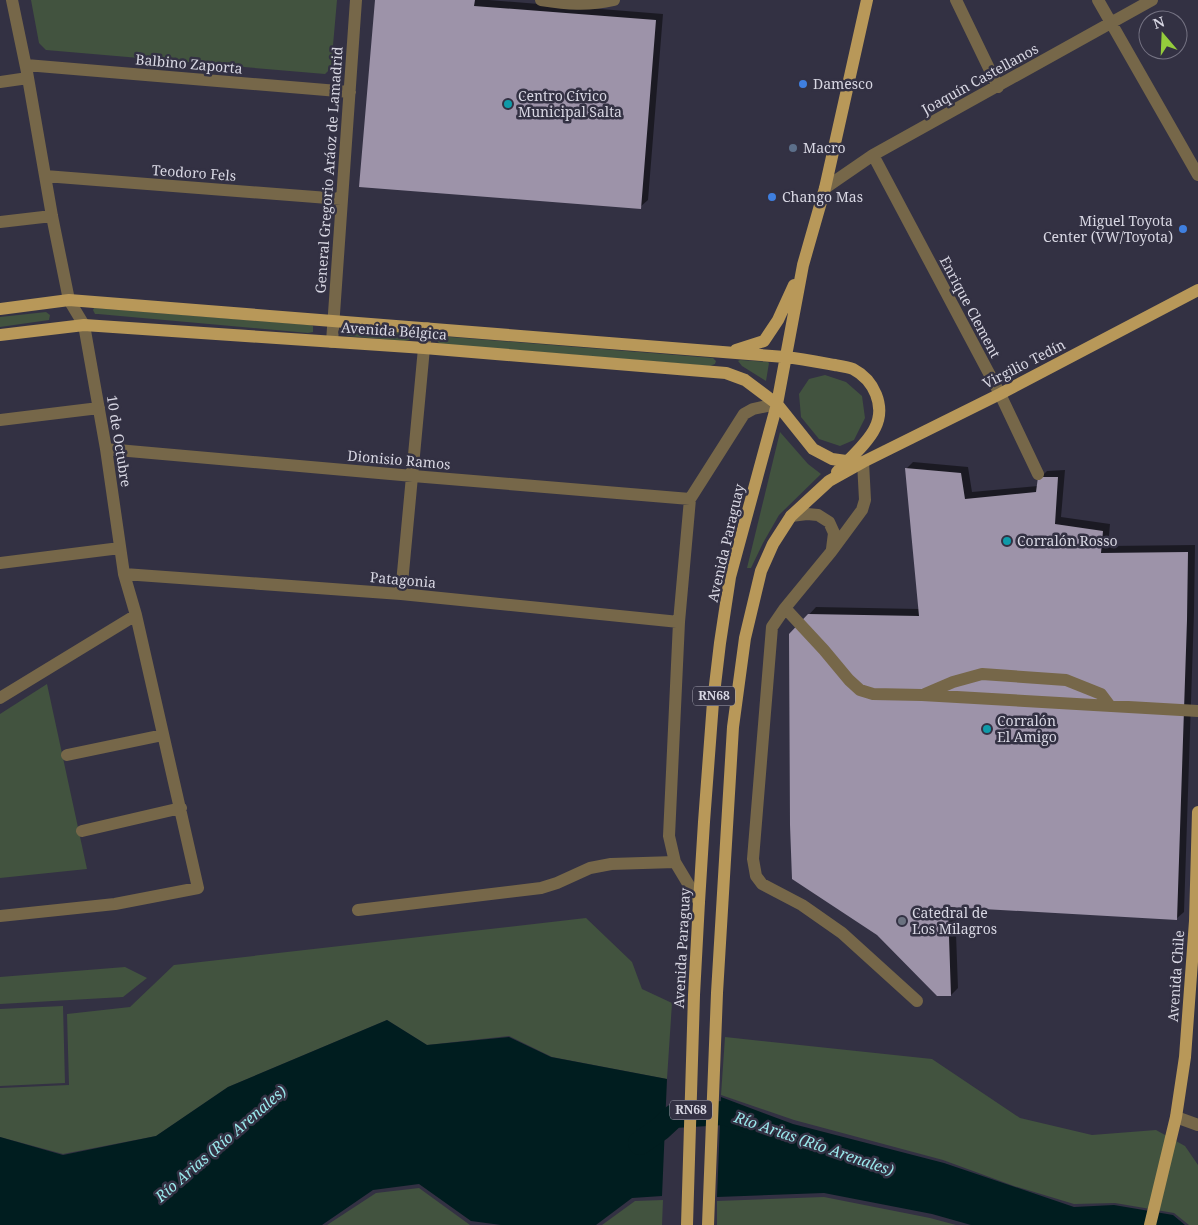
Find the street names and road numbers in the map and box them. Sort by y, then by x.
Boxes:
street label: Joaquín Castellanos [917,39,1042,119]
street label: General Gregorio Aráoz de Lamadrid [310,46,347,294]
street label: Balbino Zaporta [135,49,244,78]
street label: Teodoro Fels [151,160,237,185]
street label: Enrique Clement [936,253,1005,361]
street label: Avenida Bélgica [340,317,448,344]
street label: Virgilio Tedín [979,335,1068,393]
street label: 10 de Octubre [103,394,136,488]
street label: Dionisio Ramos [347,446,451,473]
street label: Avenida Paraguay [703,482,748,604]
street label: Patagonia [369,567,437,592]
road number: RN68 [693,686,735,706]
street label: Avenida Paraguay [669,887,694,1009]
street label: Avenida Chile [1163,929,1188,1023]
road number: RN68 [670,1100,712,1120]

